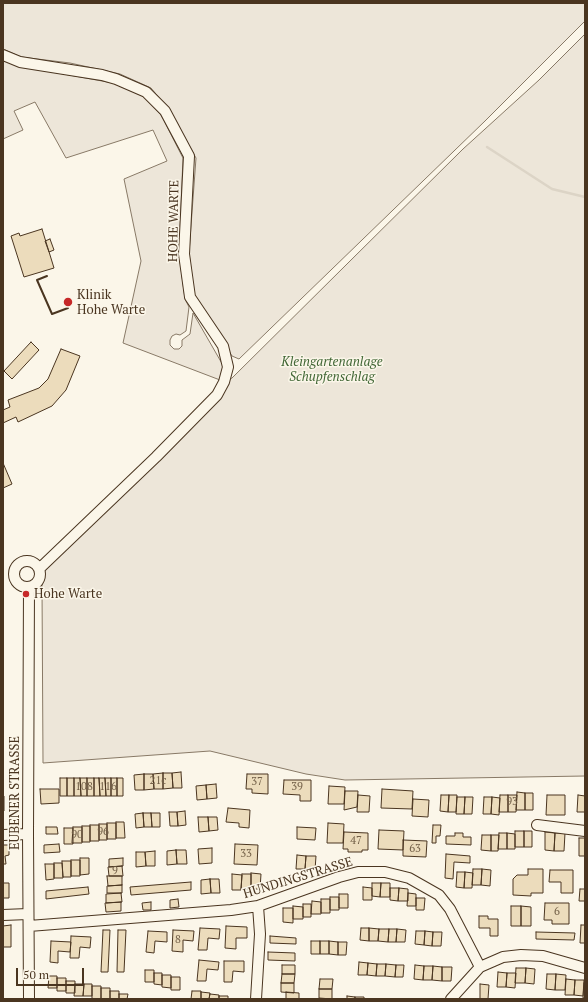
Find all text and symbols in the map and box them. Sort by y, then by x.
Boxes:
street label: HOHE WARTE [165,180,183,262]
place label: Klinik Hohe Warte [77,287,145,318]
marker: Klinik Hohe Warte [62,296,74,308]
park label: Kleingartenanlage Schupfenschlag [281,354,383,385]
place label: Hohe Warte [34,586,102,602]
marker: Hohe Warte [21,589,31,599]
street label: EUBENER STRASSE [7,736,23,850]
house number: 21c [150,774,166,788]
house number: 37 [251,775,263,789]
house number: 108 [75,780,93,794]
house number: 116 [99,780,117,794]
house number: 39 [291,780,303,794]
house number: 93 [506,795,518,809]
house number: 96 [97,825,109,839]
house number: 90 [71,828,83,842]
house number: 47 [350,834,362,848]
house number: 63 [409,842,421,856]
house number: 33 [240,847,252,861]
street label: HUNDINGSTRASSE [241,854,355,902]
house number: 9 [112,864,118,878]
house number: 6 [554,905,560,919]
house number: 8 [175,933,181,947]
scale bar [18,960,86,986]
text: 50 m [23,967,49,982]

